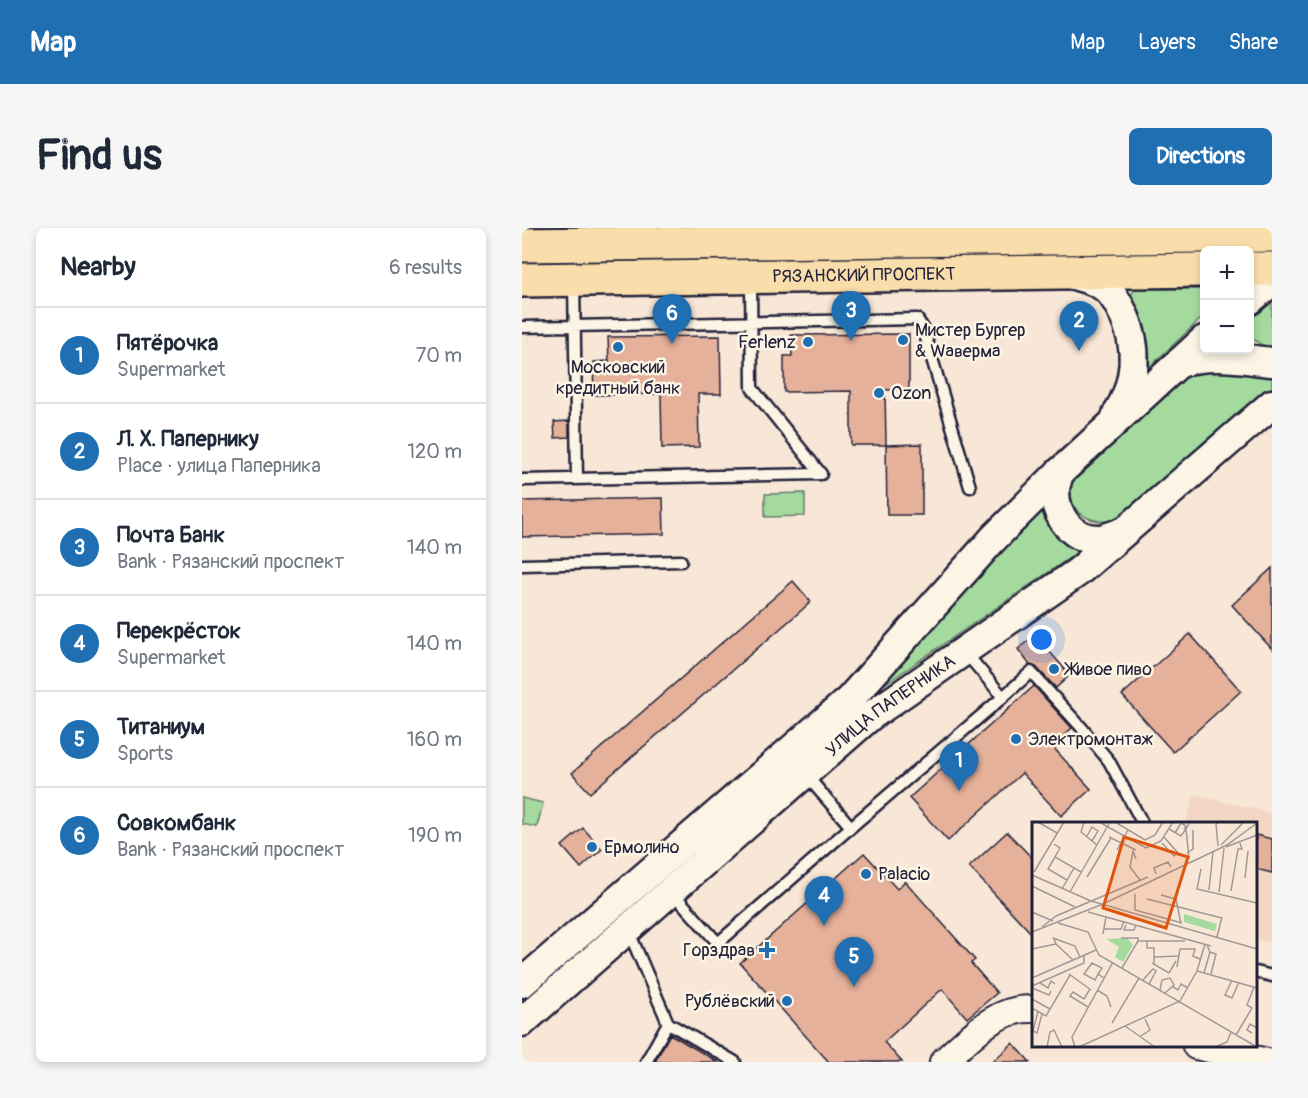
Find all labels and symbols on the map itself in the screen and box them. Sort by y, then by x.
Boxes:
street label: РЯЗАНСКИЙ ПРОСПЕКТ [772,263,956,288]
pin: 3 [832,291,870,341]
pin: 6 [652,294,692,344]
pin: 2 [1060,302,1098,351]
place label: Мистер Бургер & Wаверма [915,319,1026,363]
place label: Ferlenz [738,331,796,354]
marker: Мистер Бургер & Wаверма [896,333,910,347]
marker: Ferlenz [801,335,815,349]
marker: Московский кредитный банк [611,340,625,354]
place label: Московский кредитный банк [556,356,680,400]
place label: Ozon [891,382,931,405]
marker: Ozon [872,386,886,400]
your location [1027,625,1056,654]
street label: УЛИЦА ПАПЕРНИКА [821,649,960,762]
place label: Живое пиво [1063,658,1152,681]
marker: Живое пиво [1047,662,1061,676]
place label: Электромонтаж [1028,728,1154,751]
marker: Электромонтаж [1009,732,1023,746]
pin: 1 [940,742,978,791]
inset map [1032,822,1257,1047]
place label: Ермолино [604,836,680,859]
marker: Ермолино [585,840,599,854]
place label: Palacio [878,863,931,886]
marker: Palacio [859,867,873,881]
pin: 4 [804,876,844,926]
pin: 5 [834,938,874,987]
place label: Горздрав [683,939,755,962]
marker: Горздрав [760,943,774,957]
place label: Рублёвский [685,990,775,1013]
marker: Рублёвский [780,994,794,1008]

